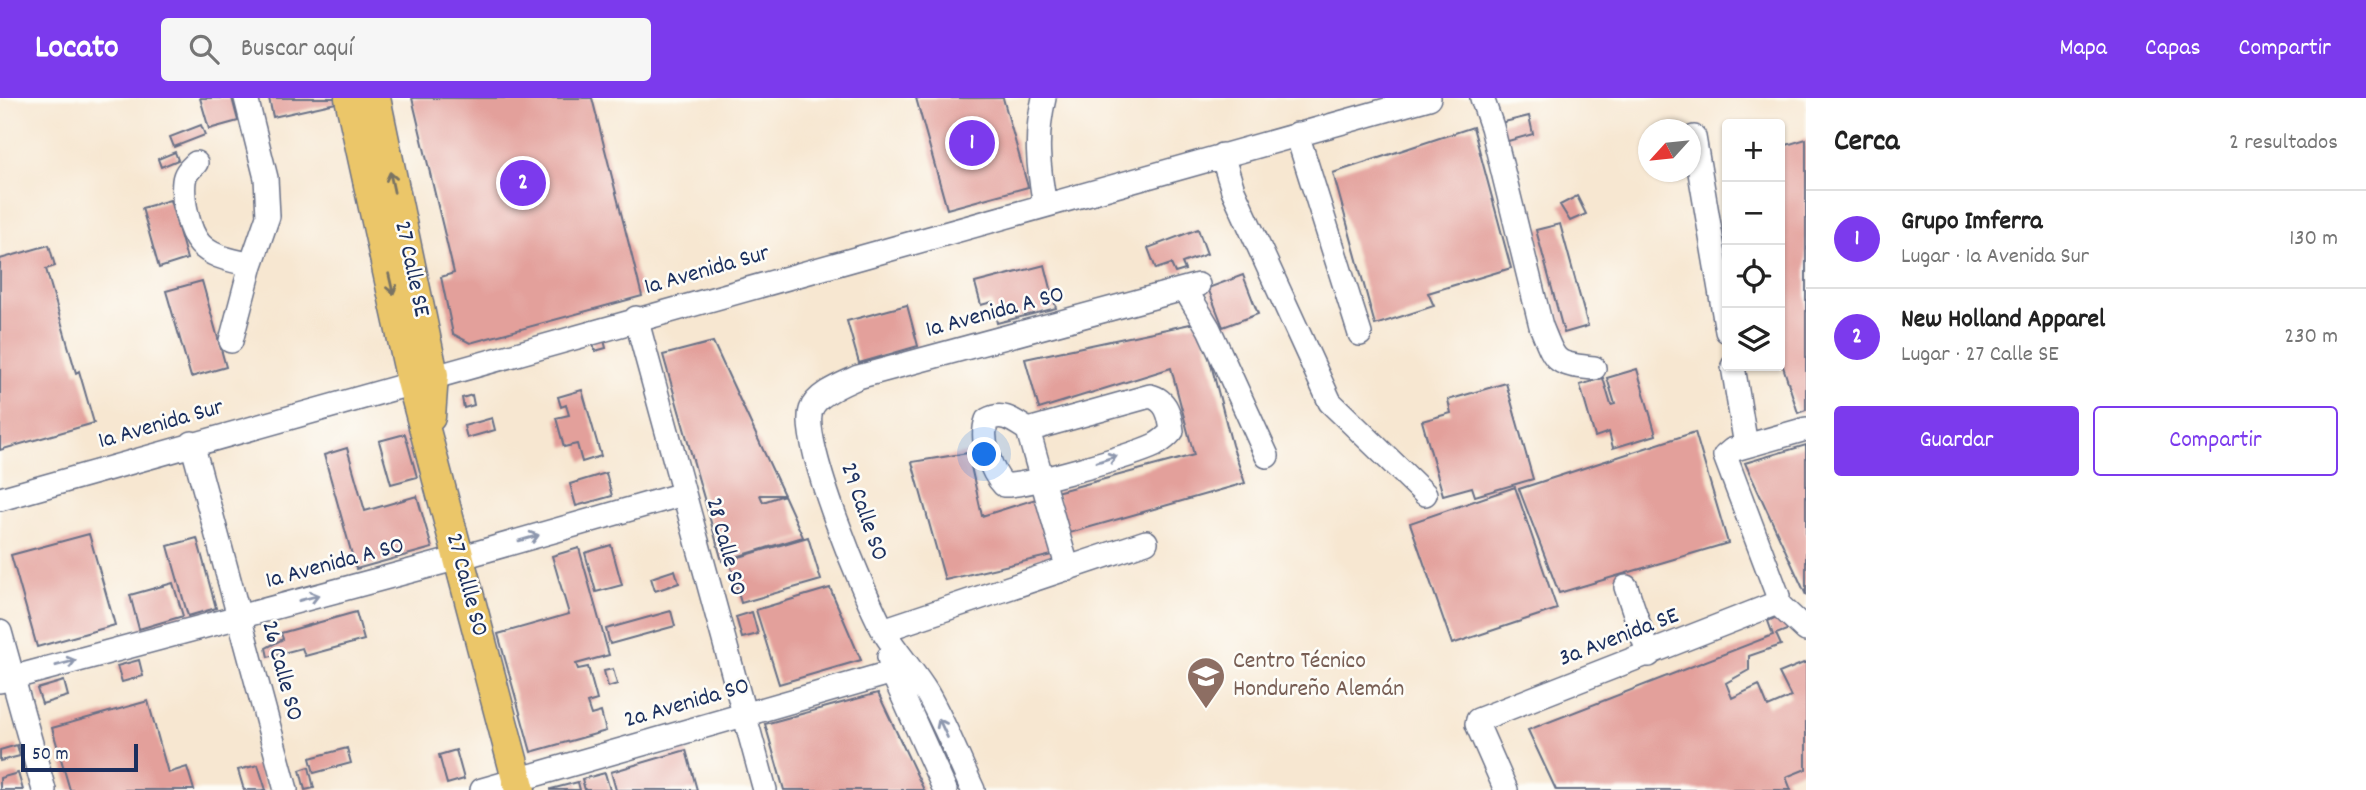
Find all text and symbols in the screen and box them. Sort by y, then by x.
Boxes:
search box [161,18,651,81]
text: Locato [35,26,119,73]
icon: search [185,30,223,68]
text: Buscar aquí [241,31,353,68]
text: Mapa [2059,32,2107,66]
text: Capas [2145,32,2201,66]
text: Compartir [2239,32,2331,66]
pin: 1 [949,117,995,169]
north arrow [1638,119,1701,182]
map controls [1722,119,1785,371]
button: + [1722,119,1785,182]
text: Cerca [1834,122,1899,165]
text: 2 resultados [2229,127,2338,160]
pin: 2 [500,157,546,209]
one-way arrow [385,171,399,194]
button: − [1722,182,1785,245]
text: Grupo Imferra [1901,204,2043,241]
street label: 27 Calle SE [384,218,438,320]
text: 1 [1854,223,1860,256]
text: 130 m [2289,223,2338,256]
street label: 1a Avenida Sur [640,237,774,305]
text: Lugar · 1a Avenida Sur [1901,241,2089,274]
button: locate [1722,245,1785,308]
one-way arrow [385,272,398,295]
street label: 1a Avenida A SO [922,278,1068,348]
text: New Holland Apparel [1901,302,2105,339]
button: layers [1722,308,1785,371]
text: 2 [1852,321,1862,354]
text: 230 m [2284,321,2338,354]
text: Lugar · 27 Calle SE [1901,339,2059,372]
street label: 1a Avenida Sur [94,391,228,459]
button: Guardar [1834,406,2079,476]
button: Compartir [2093,406,2338,476]
your location [967,437,1001,471]
one-way arrow [1096,452,1118,465]
street label: 29 Calle SO [830,458,896,566]
street label: 28 Calle SO [696,494,754,600]
street label: 1a Avenida A SO [262,529,408,599]
street label: 27 Callle SO [436,529,496,641]
one-way arrow [518,531,540,544]
one-way arrow [298,590,320,603]
street label: 3a Avenida SE [1554,600,1684,676]
street label: 26 Calle SO [251,617,311,725]
place label: Centro Técnico Hondureño Alemán [1233,645,1404,707]
school or university icon: Centro Técnico Hondureño Alemán [1185,655,1227,710]
one-way arrow [54,656,77,669]
street label: 2a Avenida SO [620,670,754,738]
one-way arrow [936,718,950,739]
scale bar [21,741,138,773]
text: 50 m [32,742,69,769]

